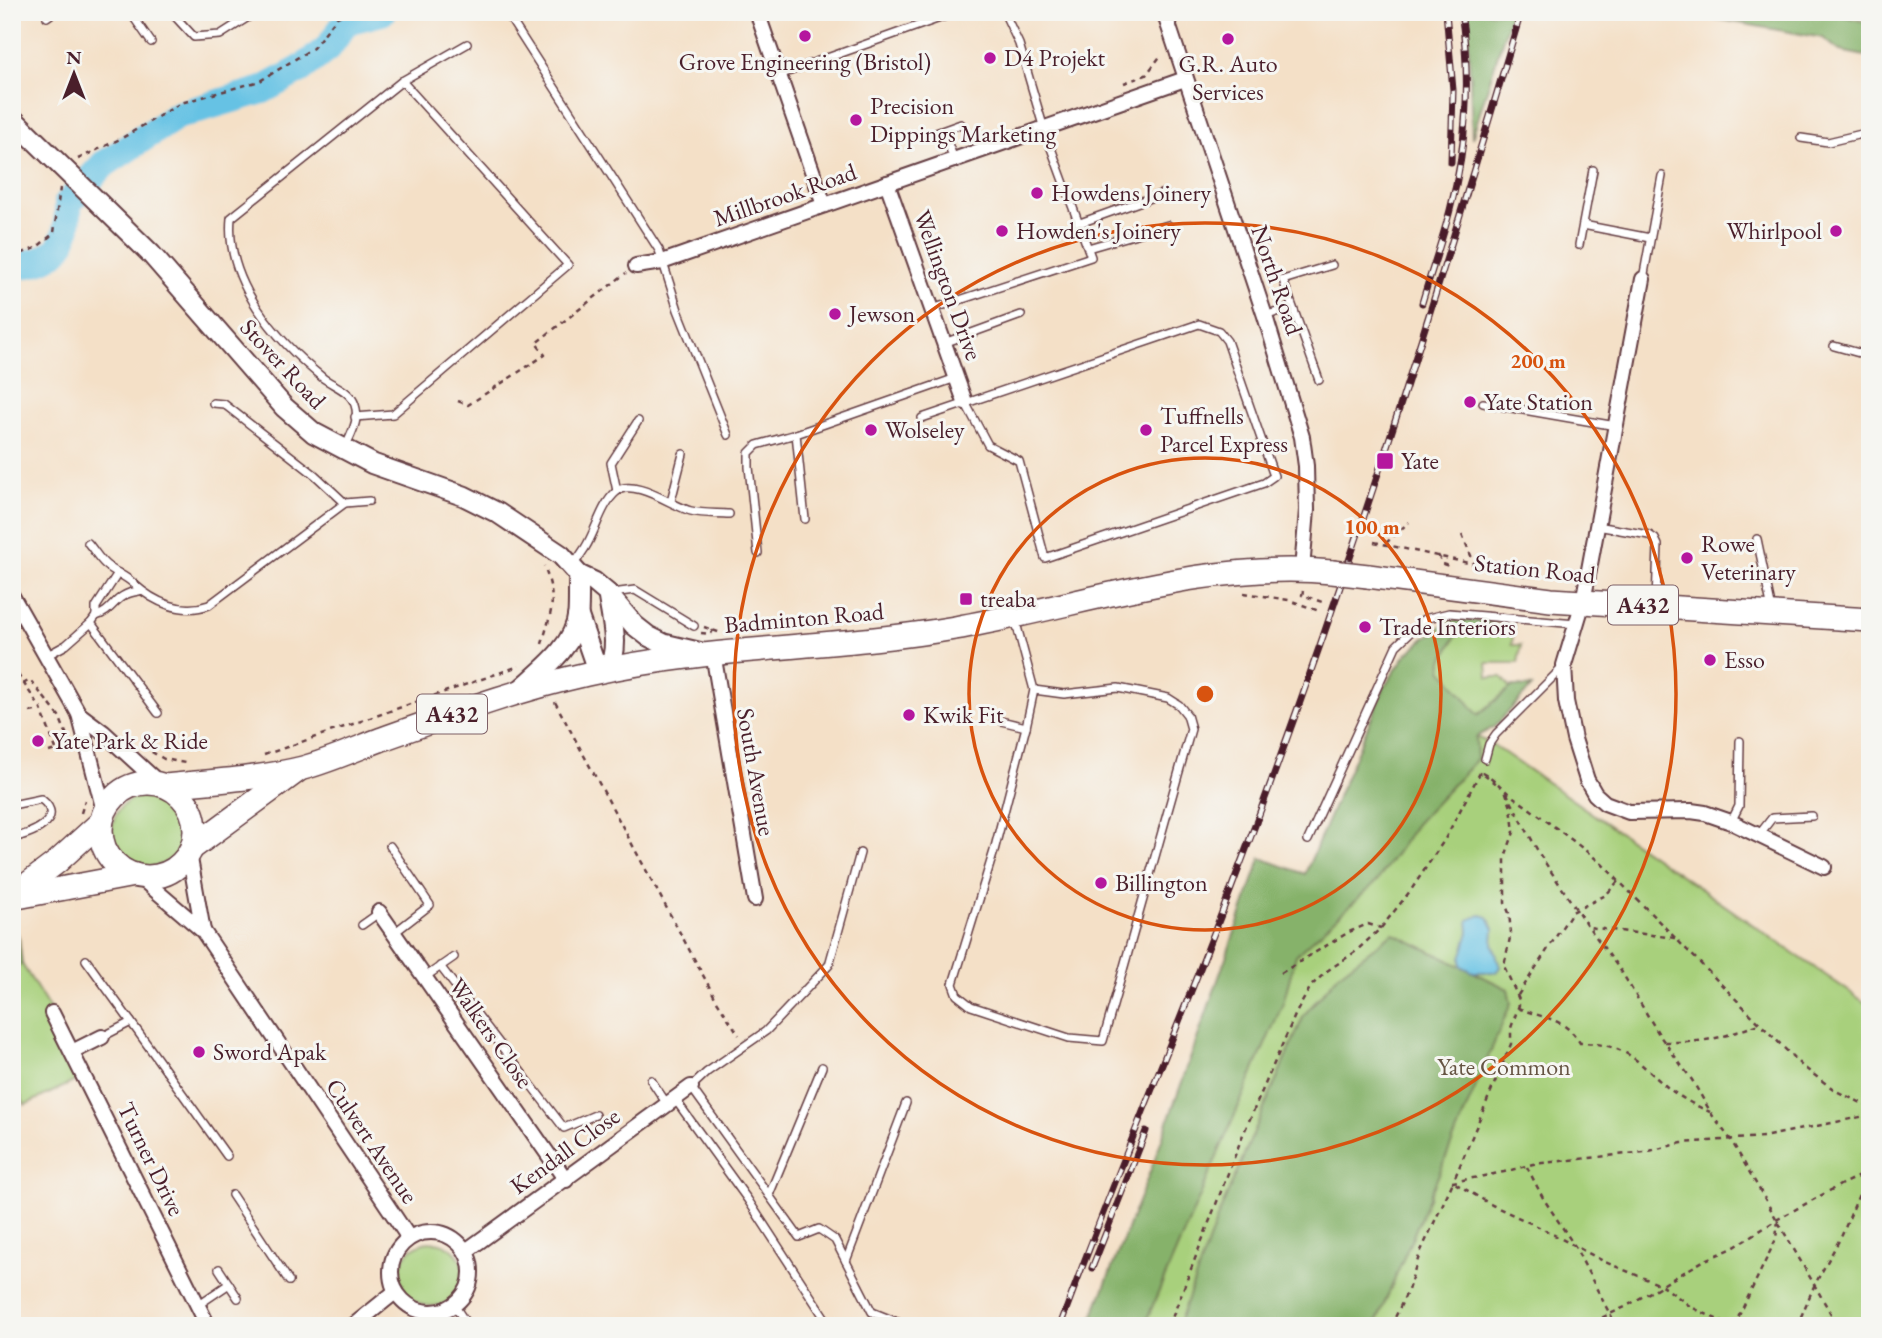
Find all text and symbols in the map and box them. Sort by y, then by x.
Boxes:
marker: Grove Engineering (Bristol) [797,28,813,44]
marker: G.R. Auto Services [1220,31,1236,47]
north arrow [38,38,108,108]
place label: D4 Projekt [1004,42,1106,73]
text: N [66,45,82,70]
place label: Grove Engineering (Bristol) [679,46,931,77]
place label: G.R. Auto Services [1178,48,1278,107]
marker: D4 Projekt [982,50,998,66]
place label: Precision Dippings Marketing [870,90,1057,149]
marker: Precision Dippings Marketing [848,112,864,128]
street label: Millbrook Road [709,155,861,233]
place label: Howdens Joinery [1051,177,1211,208]
marker: Howdens Joinery [1029,185,1045,201]
street label: Wellington Drive [907,205,990,364]
place label: Howden's Joinery [1016,215,1181,246]
place label: Whirlpool [1726,215,1822,246]
street label: North Road [1244,221,1311,340]
marker: Howden's Joinery [994,223,1010,239]
marker: Whirlpool [1828,223,1844,239]
place label: Jewson [847,298,916,329]
marker: Jewson [827,306,843,322]
street label: Stover Road [234,312,334,416]
text: 200 m [1510,347,1566,374]
place label: Yate Station [1484,386,1593,417]
marker: Yate Station [1462,394,1478,410]
place label: Tuffnells Parcel Express [1160,400,1288,459]
place label: Wolseley [885,414,965,445]
marker: Wolseley [863,422,879,438]
marker: Tuffnells Parcel Express [1138,422,1154,438]
place label: Yate [1401,445,1439,476]
marker: Yate [1375,451,1395,471]
text: 100 m [1344,513,1400,540]
place label: Rowe Veterinary [1701,528,1796,587]
street label: Station Road [1473,547,1598,590]
marker: Rowe Veterinary [1679,550,1695,566]
place label: treaba [980,583,1036,614]
road number: A432 [1608,586,1678,624]
marker: treaba [958,591,974,607]
street label: Badminton Road [723,595,886,640]
place label: Trade Interiors [1379,611,1516,642]
marker: Trade Interiors [1357,619,1373,635]
place label: Esso [1724,644,1765,675]
marker: Esso [1702,652,1718,668]
centre of rings [1193,682,1217,706]
road number: A432 [417,694,487,734]
place label: Kwik Fit [923,699,1004,730]
street label: South Avenue [730,706,783,838]
marker: Kwik Fit [901,707,917,723]
place label: Yate Park & Ride [52,725,208,756]
marker: Yate Park & Ride [30,733,46,749]
place label: Billington [1115,867,1208,898]
marker: Billington [1093,875,1109,891]
street label: Walkers Close [442,971,541,1094]
place label: Sword Apak [213,1036,327,1067]
marker: Sword Apak [191,1044,207,1060]
park label: Yate Common [1437,1051,1571,1082]
street label: Culvert Avenue [319,1072,426,1209]
street label: Turner Drive [111,1097,192,1221]
street label: Kendall Close [504,1100,626,1201]

